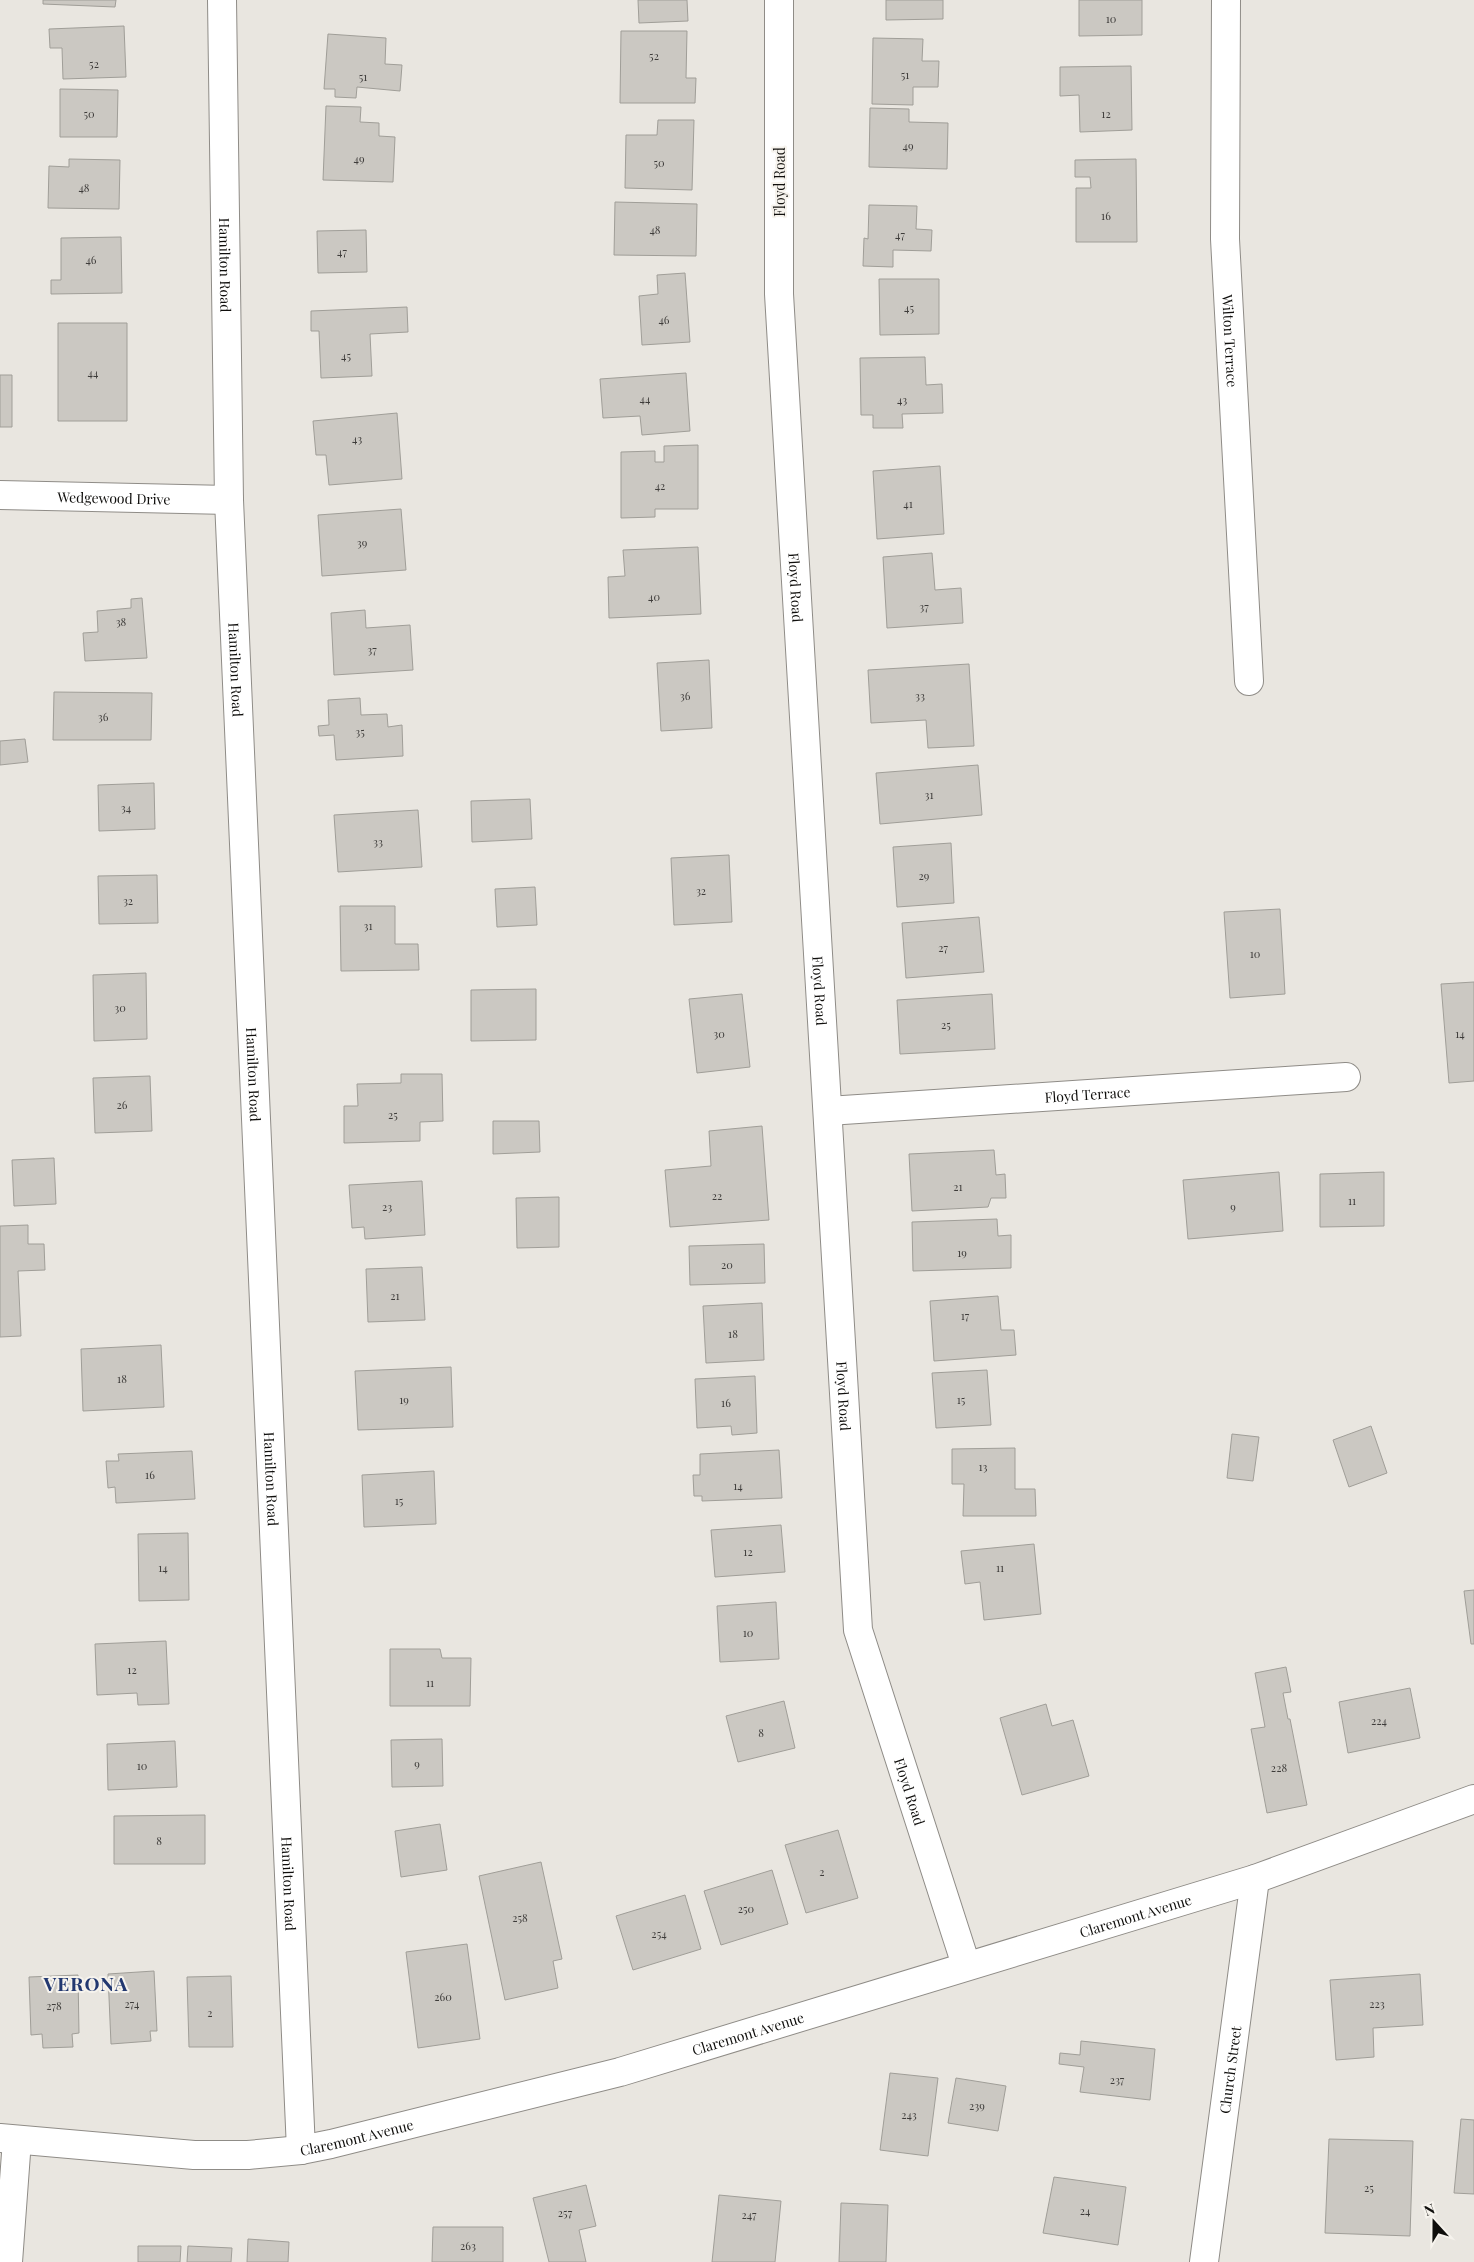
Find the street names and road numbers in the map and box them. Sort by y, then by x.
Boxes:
street label: Floyd Road [770,147,789,217]
street label: Hamilton Road [216,218,236,312]
street label: Wilton Terrace [1218,293,1243,388]
street label: Wedgewood Drive [56,487,171,508]
street label: Floyd Road [785,552,808,623]
street label: Hamilton Road [225,622,248,717]
street label: Floyd Road [809,955,832,1026]
street label: Hamilton Road [243,1027,266,1122]
street label: Floyd Terrace [1044,1082,1131,1106]
street label: Floyd Road [833,1361,856,1431]
street label: Hamilton Road [260,1431,283,1527]
street label: Floyd Road [890,1755,930,1828]
street label: Hamilton Road [278,1836,301,1931]
street label: Claremont Avenue [1077,1889,1194,1941]
street label: Claremont Avenue [689,2007,806,2059]
street label: Church Street [1214,2024,1245,2115]
street label: Claremont Avenue [298,2114,415,2160]

